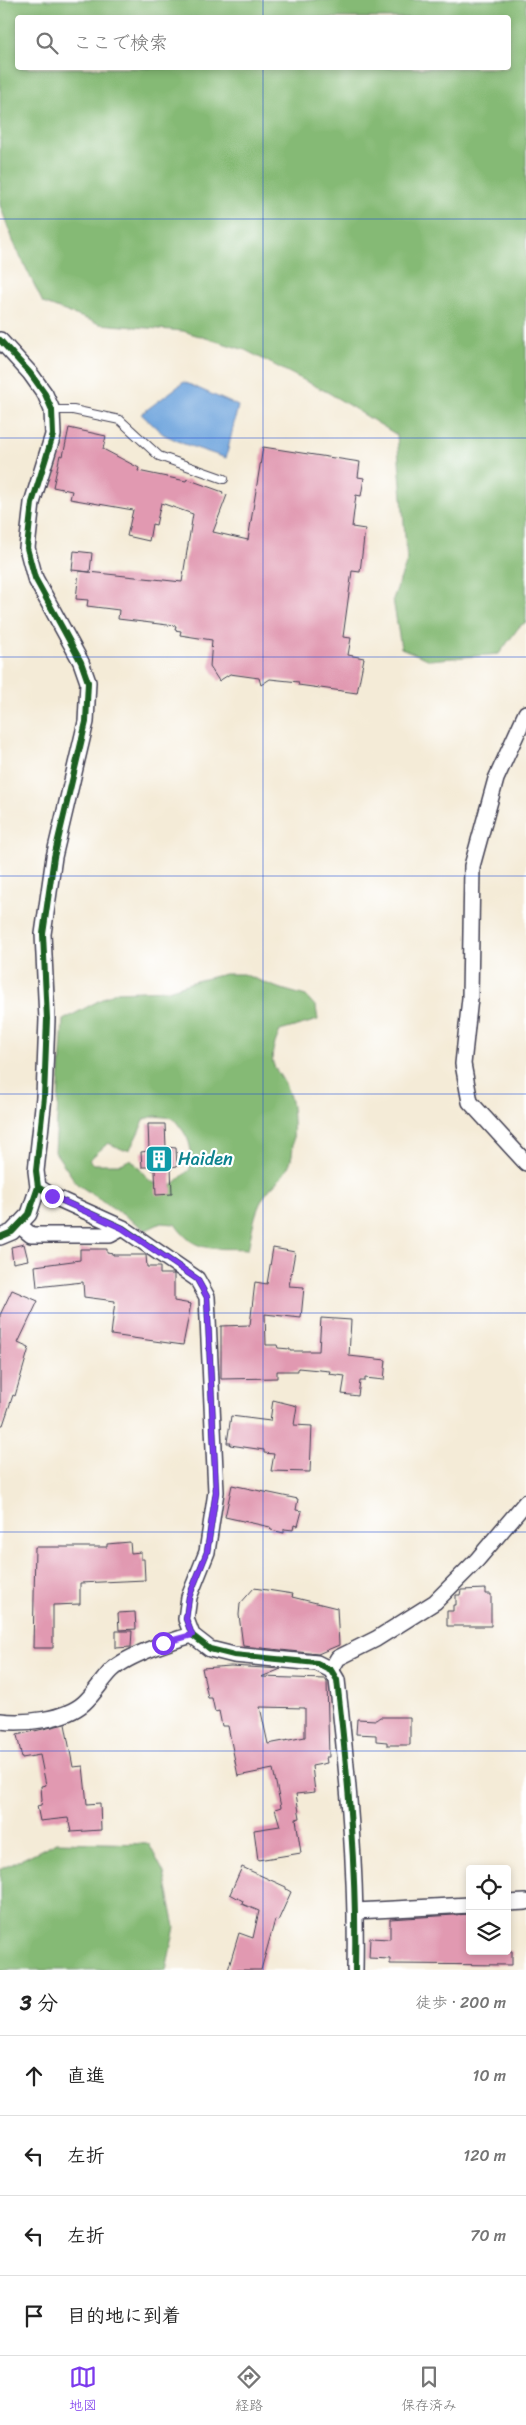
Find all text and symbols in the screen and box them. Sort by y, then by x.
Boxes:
search box [15,15,511,70]
text: ここで検索 [73,26,168,59]
icon: search [33,29,61,57]
place label: Haiden [178,1143,233,1175]
building icon: Haiden [144,1144,174,1174]
route end [41,1185,64,1208]
route start [152,1632,175,1655]
map controls [466,1865,511,1955]
button: locate [466,1865,511,1910]
button: layers [466,1910,511,1955]
text: 3 分 [20,1984,58,2022]
text: 徒歩 · 200 m [415,1988,506,2017]
text: 直進 [67,2059,105,2092]
text: 10 m [473,2061,506,2090]
icon: ahead [20,2062,48,2090]
text: 左折 [67,2139,105,2172]
text: 120 m [463,2141,506,2170]
icon: left [20,2142,48,2170]
text: 左折 [67,2219,105,2252]
text: 70 m [470,2221,506,2250]
icon: left [20,2222,48,2250]
text: 目的地に到着 [67,2299,181,2332]
icon: arrive [20,2302,48,2330]
tab: 地図 [69,2363,97,2418]
tab: 経路 [235,2363,263,2418]
tab: 保存済み [401,2363,457,2418]

